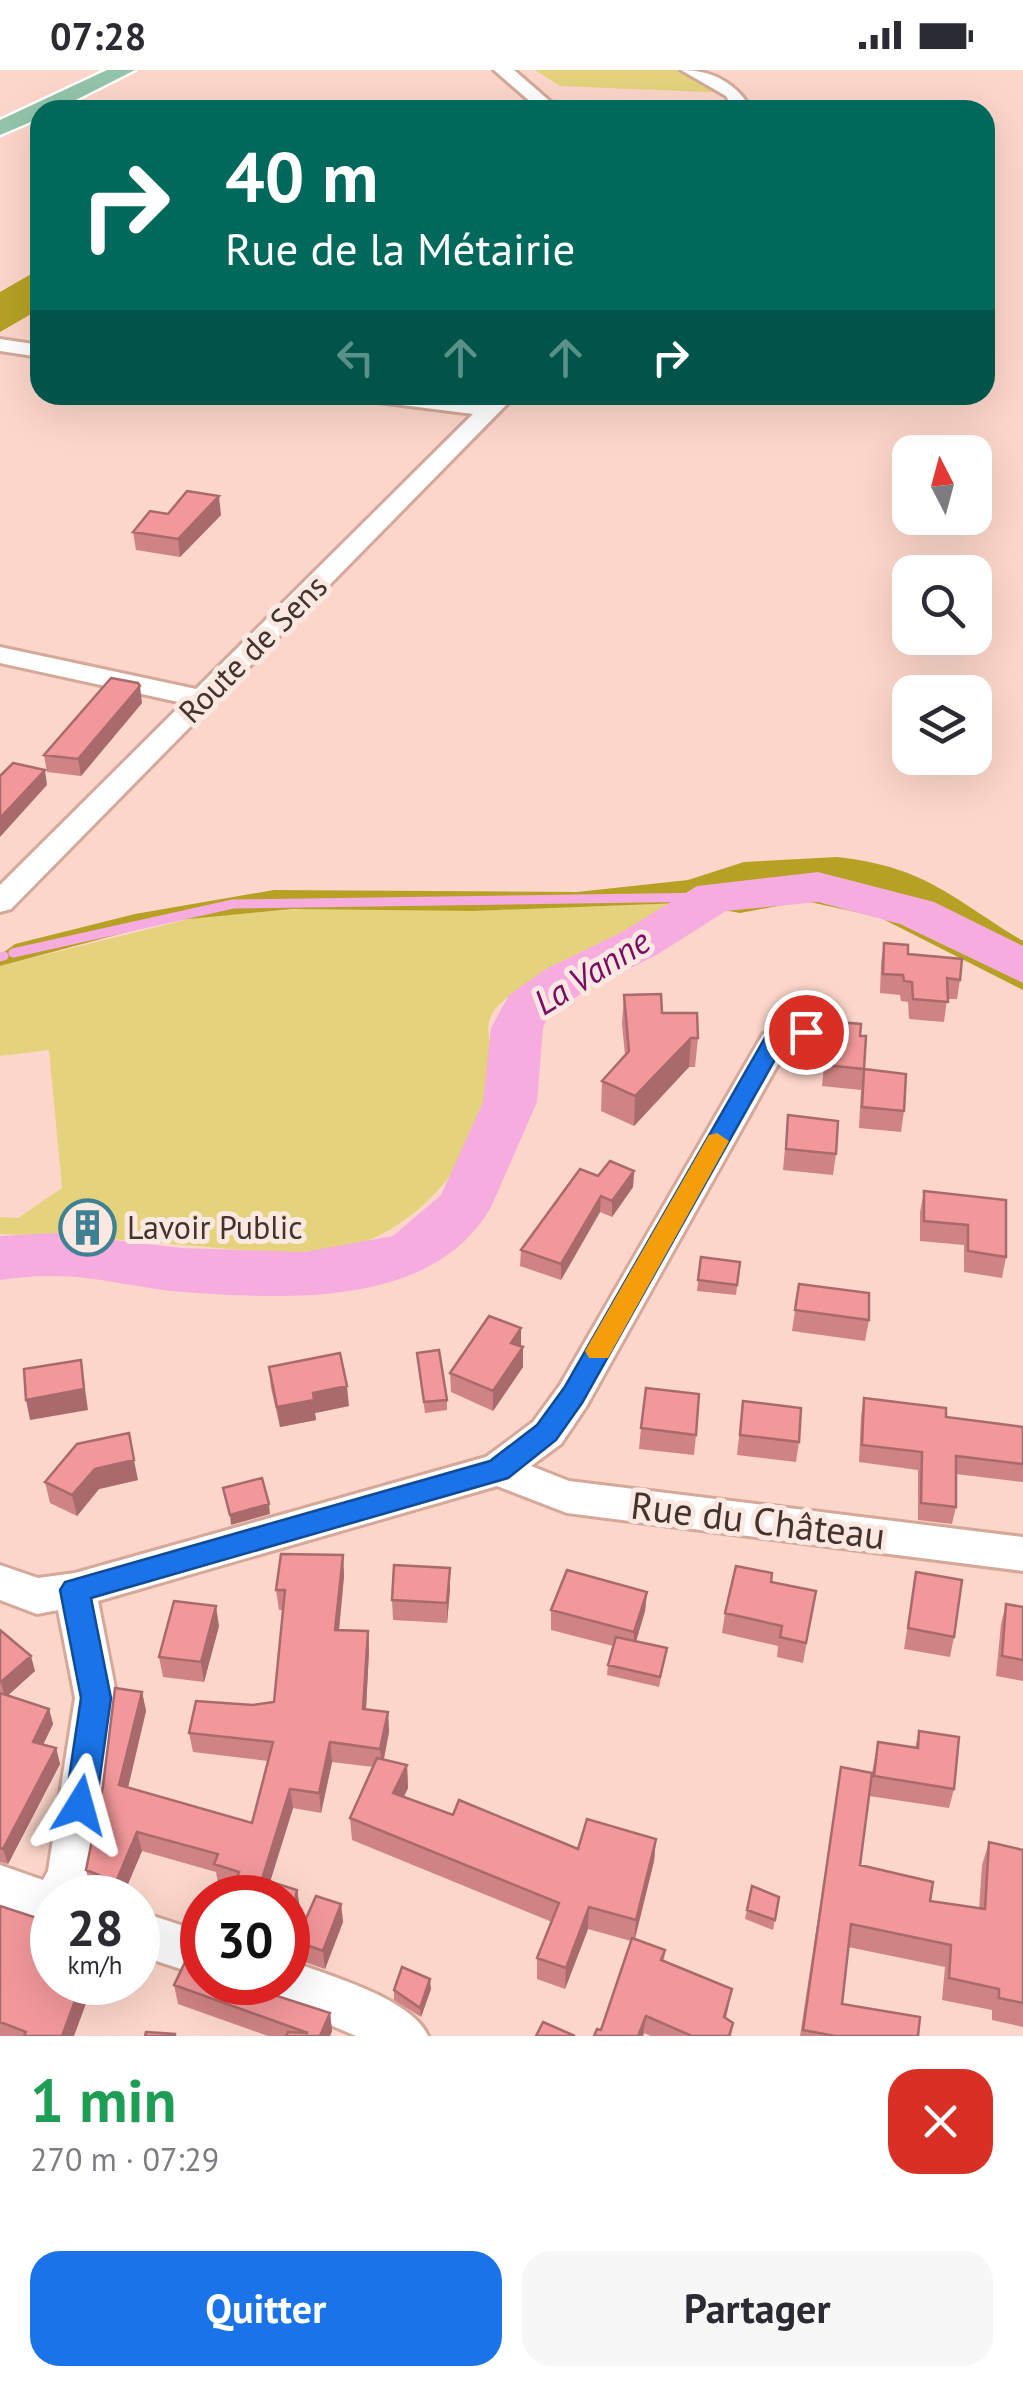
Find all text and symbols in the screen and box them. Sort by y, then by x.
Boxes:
text: 07:28 [50,11,146,60]
text: 40 m [225,131,378,221]
icon: right [60,140,190,270]
text: Rue de la Métairie [225,219,575,277]
icon: left [328,330,383,385]
icon: ahead [433,330,488,385]
icon: ahead [538,330,593,385]
icon: right [643,330,698,385]
north arrow [892,435,992,535]
map controls [892,435,992,775]
button: search [892,555,992,655]
street label: Route de Sens [169,565,336,732]
button: layers [892,675,992,775]
water label: La Vanne [525,918,658,1025]
pin [764,990,849,1075]
icon: arrive [779,1005,834,1060]
building icon: Lavoir Public [58,1198,118,1258]
place label: Lavoir Public [127,1206,303,1248]
street label: Rue du Château [628,1480,888,1559]
position arrow [28,1753,132,1857]
speed limit sign: 30 [180,1875,310,2005]
text: 28 [67,1895,123,1960]
text: km/h [68,1949,122,1981]
text: 1 min [30,2061,176,2139]
button: close [888,2069,993,2174]
text: 270 m · 07:29 [30,2138,219,2180]
button: Quitter [30,2251,502,2366]
button: Partager [522,2251,993,2366]

